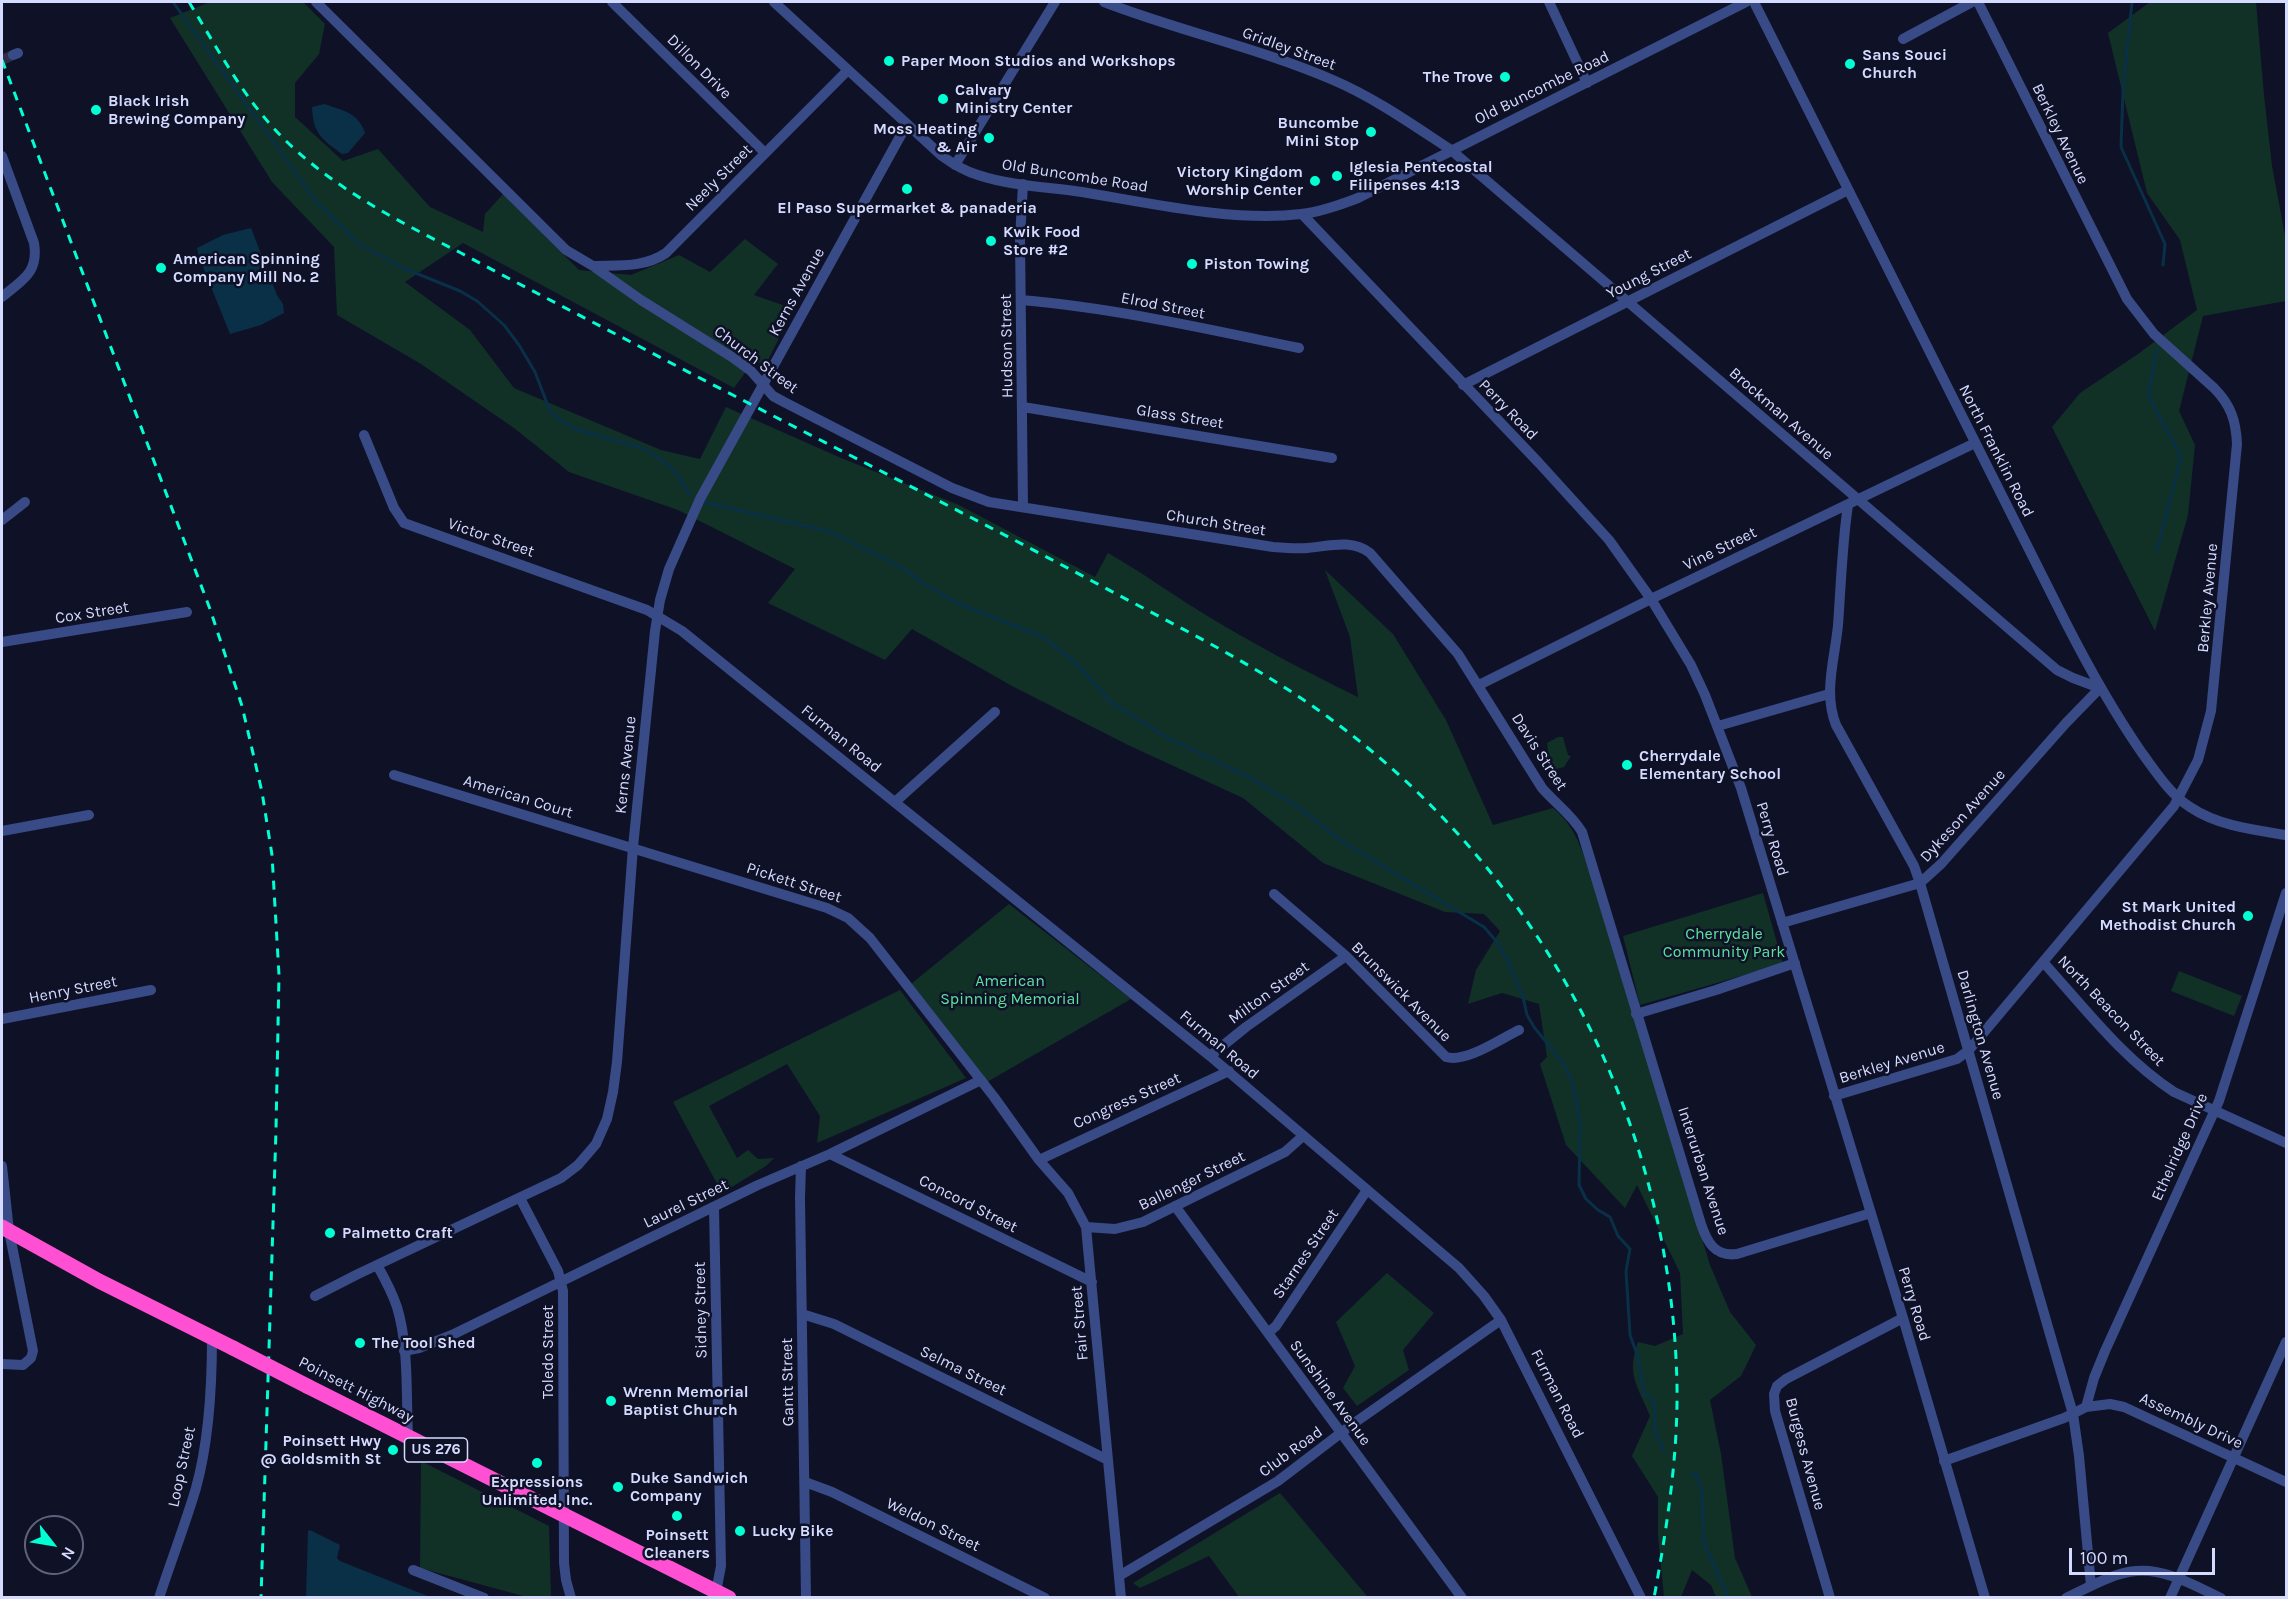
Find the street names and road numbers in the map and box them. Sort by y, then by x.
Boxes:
street label: Gridley Street [1240,23,1338,75]
street label: Dillon Drive [663,31,735,103]
street label: Old Buncombe Road [1471,47,1613,129]
street label: Berkley Avenue [2027,81,2093,187]
street label: Neely Street [681,140,757,216]
street label: Old Buncombe Road [1001,155,1149,197]
street label: Kerns Avenue [765,244,829,340]
street label: Young Street [1603,244,1695,304]
street label: Elrod Street [1119,288,1207,324]
street label: Hudson Street [996,294,1018,398]
street label: Church Street [710,322,802,398]
street label: Brockman Avenue [1725,364,1837,464]
street label: Perry Road [1474,376,1542,444]
street label: North Franklin Road [1954,382,2038,520]
street label: Glass Street [1135,401,1225,433]
street label: Church Street [1165,506,1267,540]
street label: Victor Street [445,514,537,562]
street label: Vine Street [1680,523,1760,575]
street label: Berkley Avenue [2194,543,2222,653]
street label: Cox Street [54,598,130,628]
street label: Furman Road [797,701,885,777]
street label: Davis Street [1507,710,1571,794]
street label: Kerns Avenue [611,715,641,815]
street label: Dykeson Avenue [1916,766,2010,866]
street label: American Court [461,771,575,823]
street label: Perry Road [1752,800,1792,878]
street label: Pickett Street [744,859,844,907]
street label: Brunswick Avenue [1347,938,1455,1046]
street label: North Beacon Street [2053,952,2169,1070]
street label: Milton Street [1225,957,1313,1029]
street label: Darlington Avenue [1952,968,2008,1102]
street label: Henry Street [27,972,119,1008]
street label: Furman Road [1175,1006,1263,1084]
street label: Berkley Avenue [1837,1038,1947,1088]
street label: Congress Street [1070,1069,1184,1133]
street label: Ethelridge Drive [2148,1090,2212,1204]
street label: Interurban Avenue [1673,1104,1733,1238]
street label: Ballenger Street [1136,1147,1248,1215]
street label: Concord Street [915,1171,1021,1237]
street label: Laurel Street [640,1175,732,1233]
street label: Starnes Street [1269,1205,1343,1303]
street label: Sidney Street [691,1261,711,1359]
street label: Perry Road [1894,1265,1934,1343]
street label: Fair Street [1067,1285,1093,1361]
street label: Toledo Street [538,1305,558,1399]
street label: Sunshine Avenue [1285,1336,1375,1450]
street label: Gantt Street [778,1338,798,1426]
street label: Selma Street [917,1342,1009,1400]
street label: Furman Road [1526,1346,1588,1442]
street label: Poinsett Highway [295,1353,417,1427]
street label: Assembly Drive [2136,1389,2246,1453]
street label: Burgess Avenue [1781,1396,1829,1512]
street label: Club Road [1255,1422,1327,1482]
street label: Loop Street [164,1425,200,1509]
road number: US 276 [404,1438,468,1462]
street label: Weldon Street [883,1494,983,1556]

